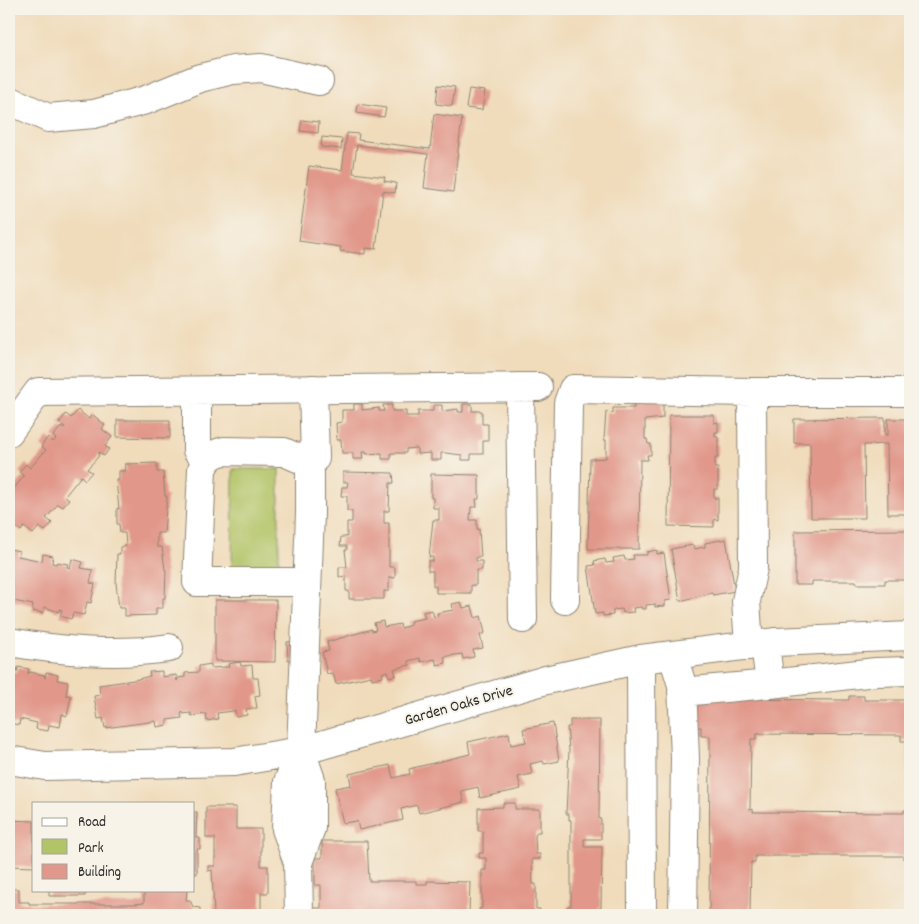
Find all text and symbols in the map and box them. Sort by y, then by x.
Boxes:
street label: Garden Oaks Drive [402,680,516,732]
legend [32,802,195,892]
text: Road [78,812,106,834]
text: Park [78,838,104,860]
text: Building [78,862,121,884]

